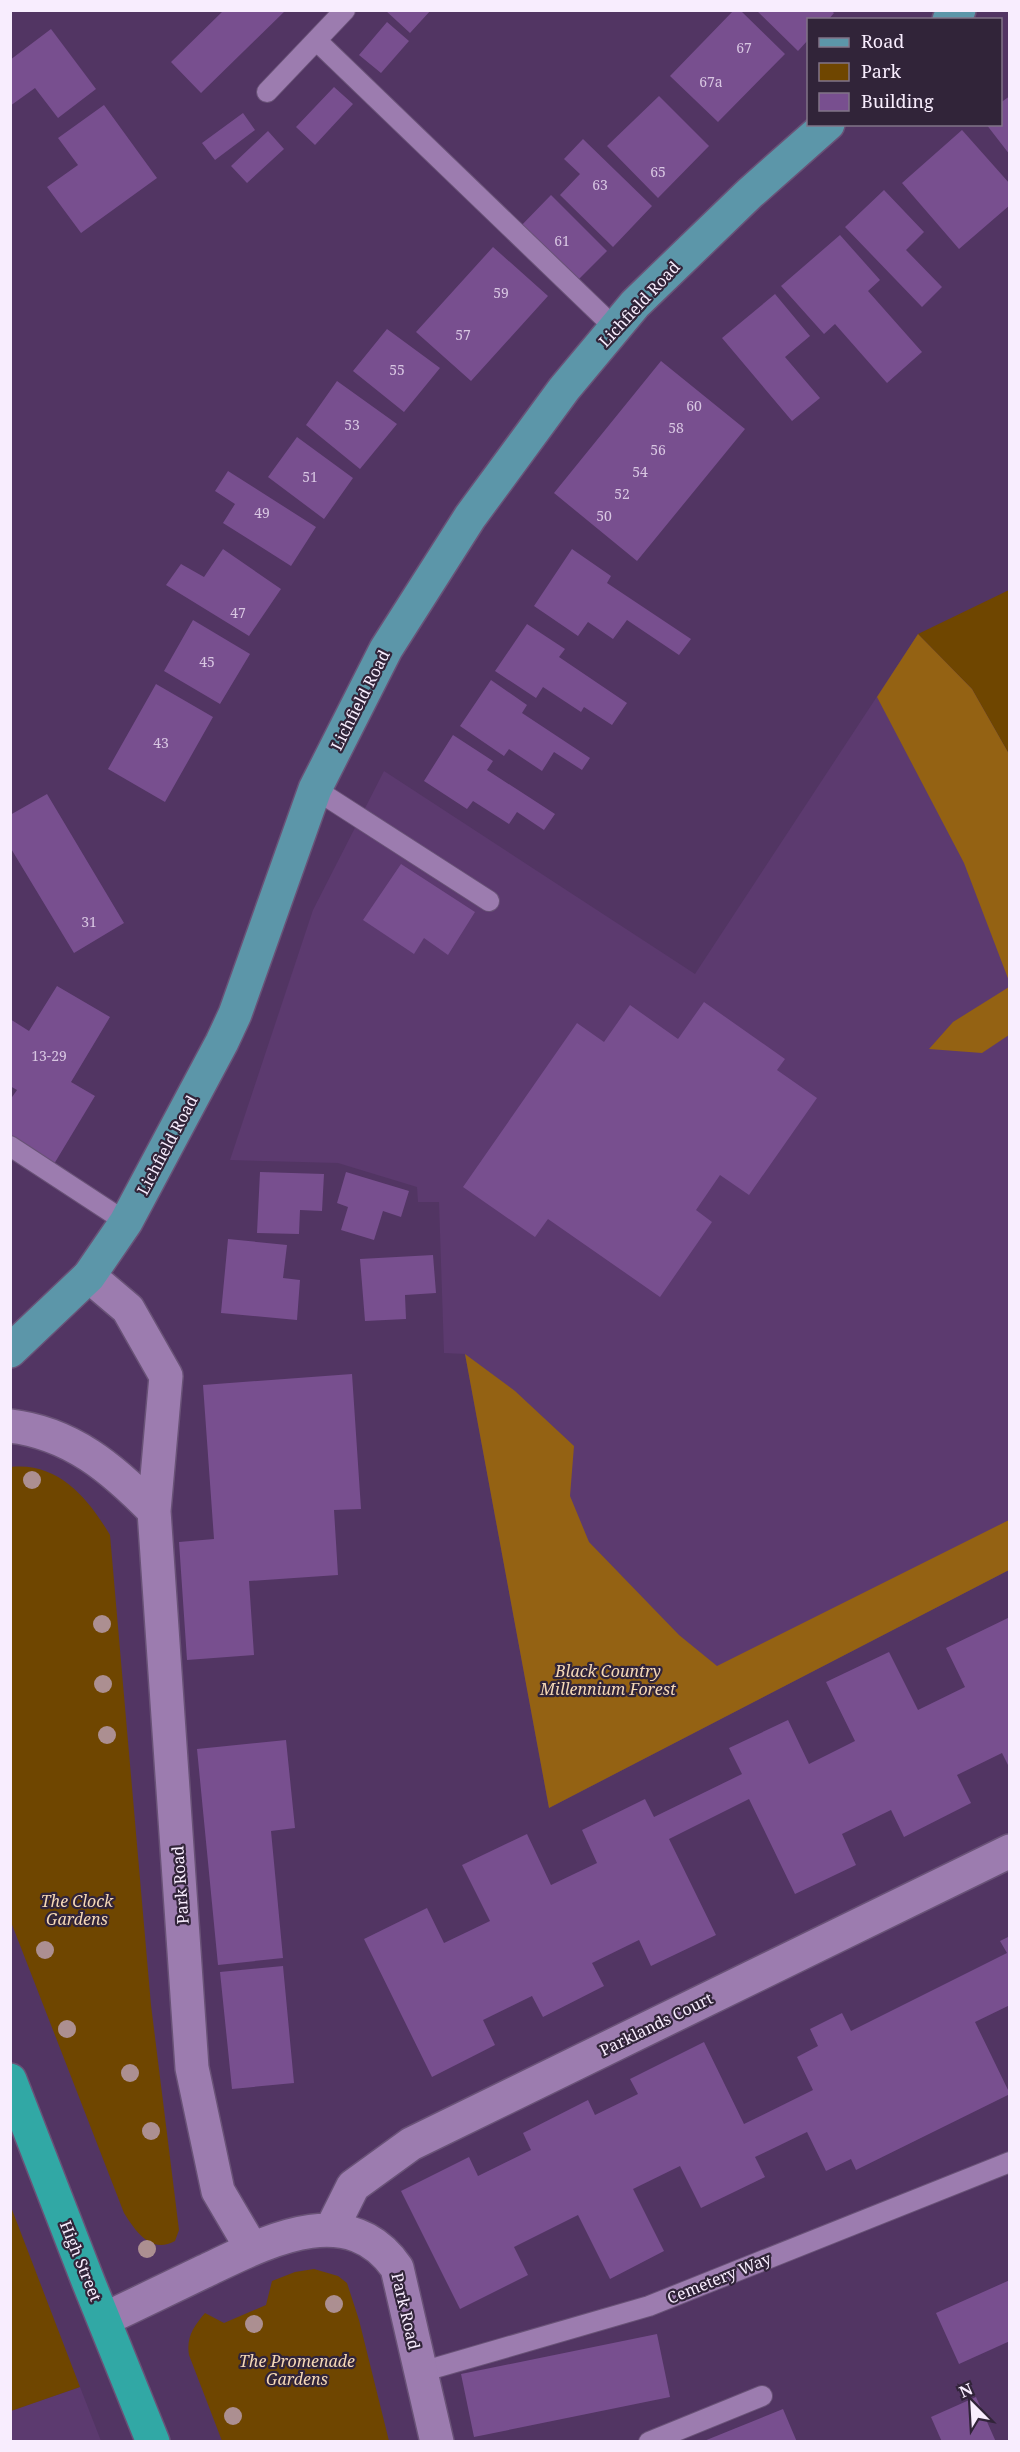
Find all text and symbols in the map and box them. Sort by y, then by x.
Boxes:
legend [807,18,1002,126]
text: Road [861,29,904,53]
house number: 67 [736,38,752,57]
text: Park [861,59,901,83]
house number: 67a [699,72,723,91]
text: Building [861,89,934,113]
house number: 65 [650,162,666,181]
house number: 63 [592,175,608,194]
house number: 61 [554,231,570,250]
street label: Lichfield Road [594,256,685,352]
house number: 59 [493,283,509,302]
house number: 57 [455,325,471,344]
house number: 55 [389,360,405,379]
house number: 60 [686,396,702,415]
house number: 53 [344,415,360,434]
house number: 58 [668,418,684,437]
house number: 56 [650,440,666,459]
house number: 54 [632,462,648,481]
house number: 51 [302,467,318,486]
house number: 52 [614,484,630,503]
house number: 49 [254,503,270,522]
house number: 50 [596,506,612,525]
house number: 47 [230,603,246,622]
street label: Lichfield Road [325,646,395,754]
house number: 45 [199,652,215,671]
house number: 43 [153,733,169,752]
house number: 31 [81,912,97,931]
house number: 13-29 [31,1046,67,1065]
street label: Lichfield Road [132,1091,203,1199]
park label: Black Country Millennium Forest [539,1660,676,1700]
street label: Park Road [166,1845,194,1925]
park label: The Clock Gardens [41,1890,114,1930]
street label: Parklands Court [596,1987,717,2061]
street label: High Street [55,2217,107,2305]
street label: Cemetery Way [664,2247,775,2309]
street label: Park Road [386,2270,426,2352]
park label: The Promenade Gardens [239,2350,355,2390]
north arrow [942,2374,1002,2434]
text: N [956,2378,976,2403]

